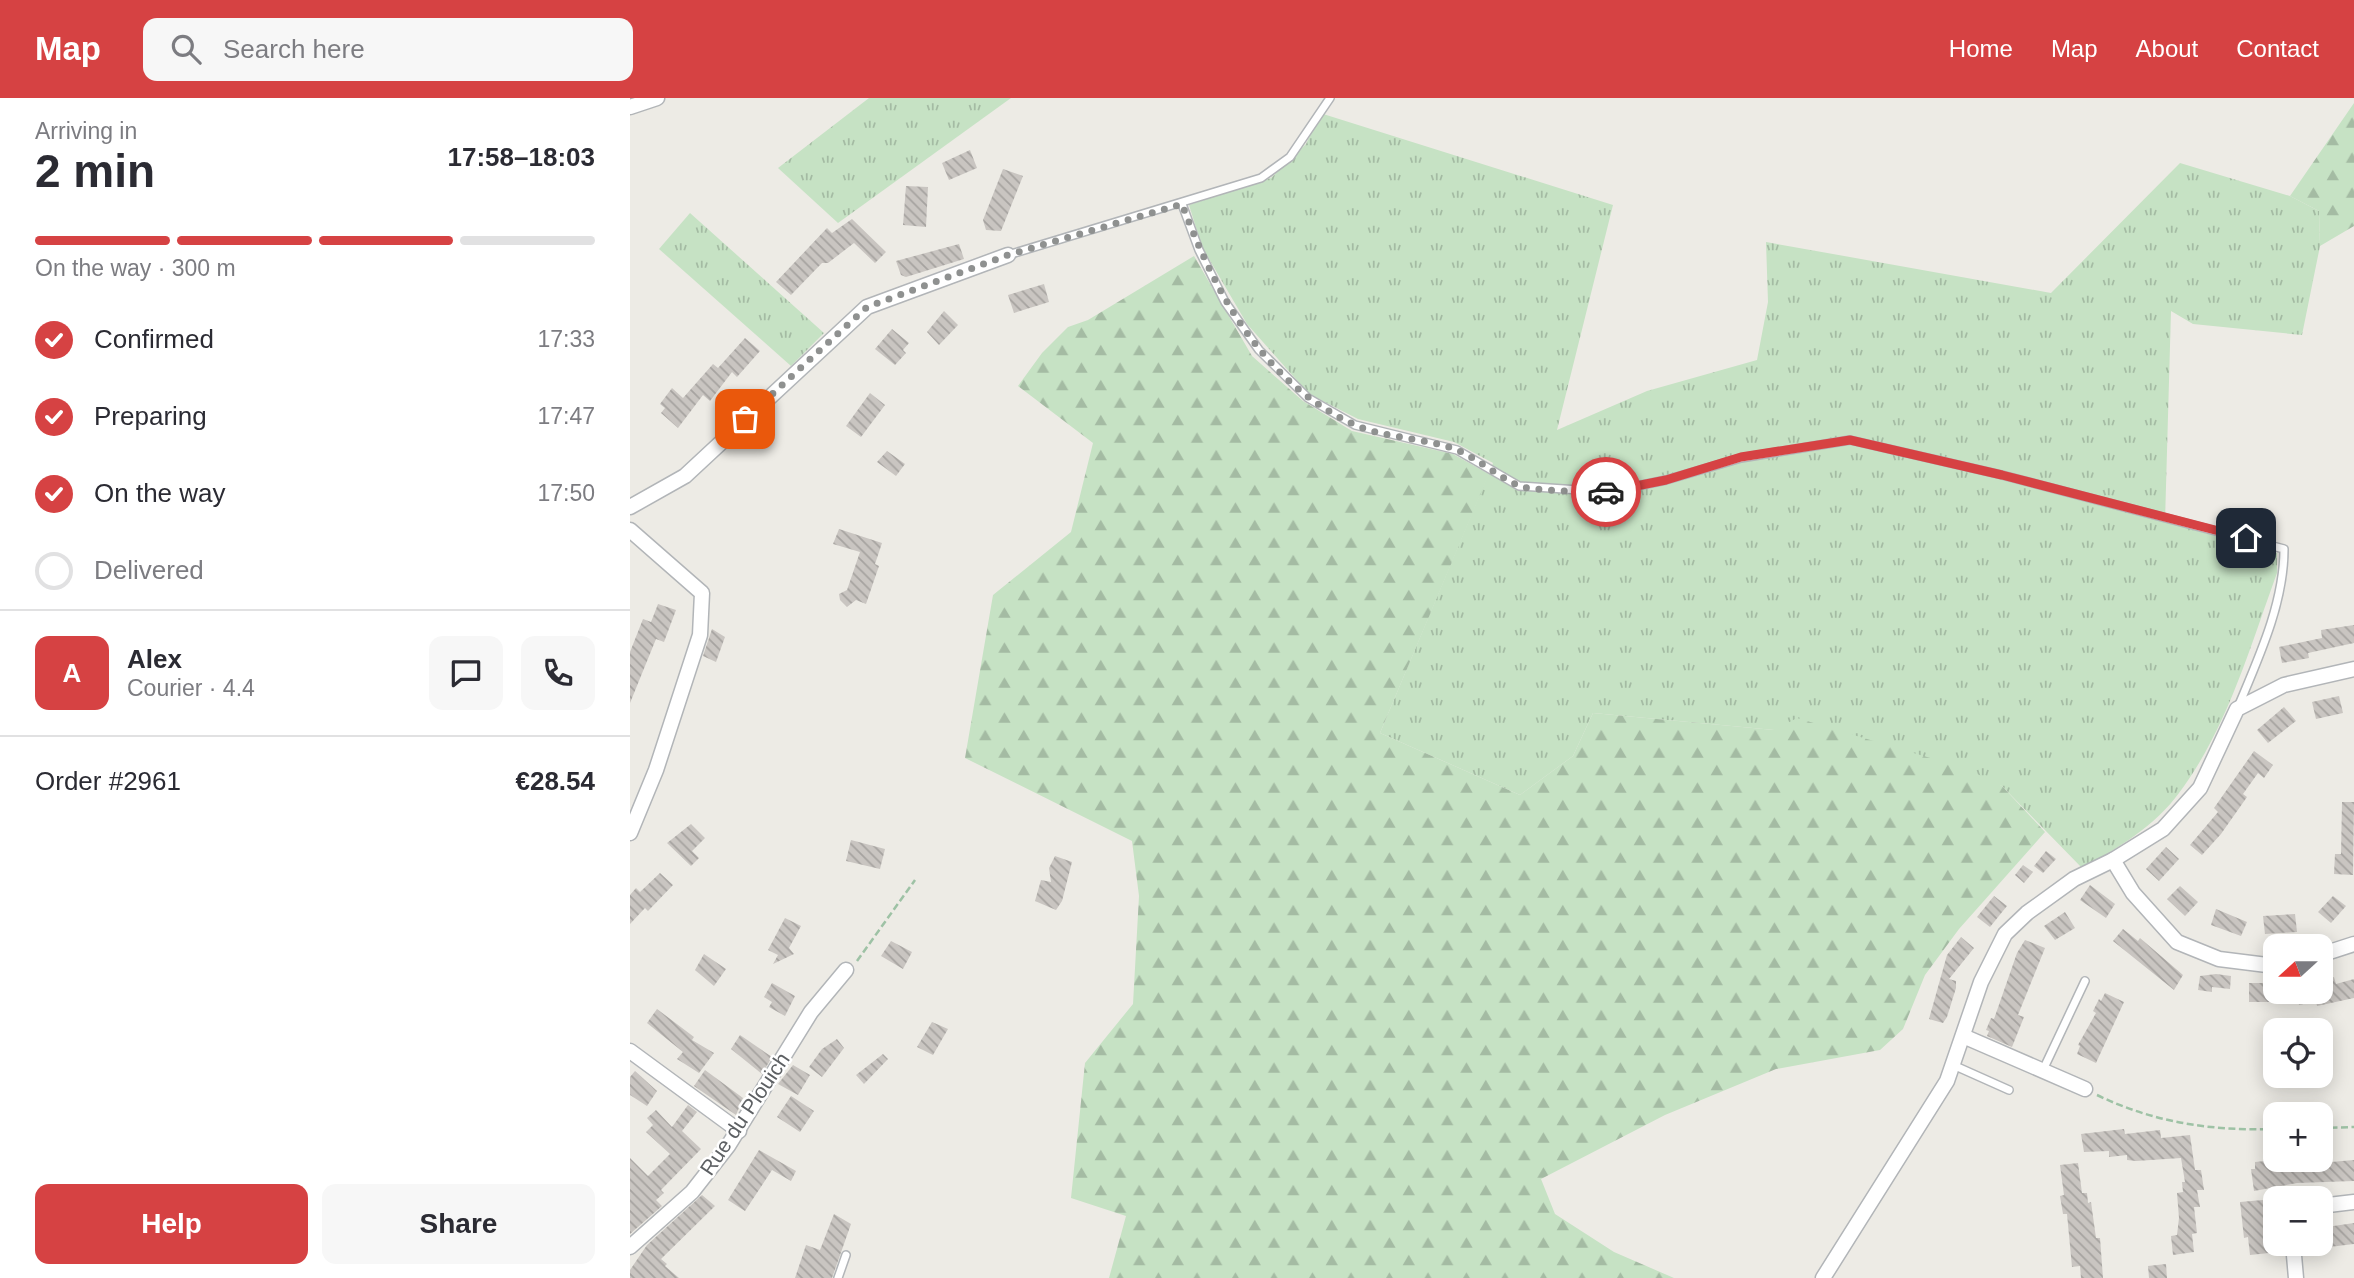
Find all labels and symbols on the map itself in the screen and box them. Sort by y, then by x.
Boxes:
pin [715,389,775,449]
courier [1571,457,1641,527]
pin [2216,508,2276,568]
north arrow [2263,934,2333,1004]
street label: Rue du Plouich [695,1048,794,1179]

